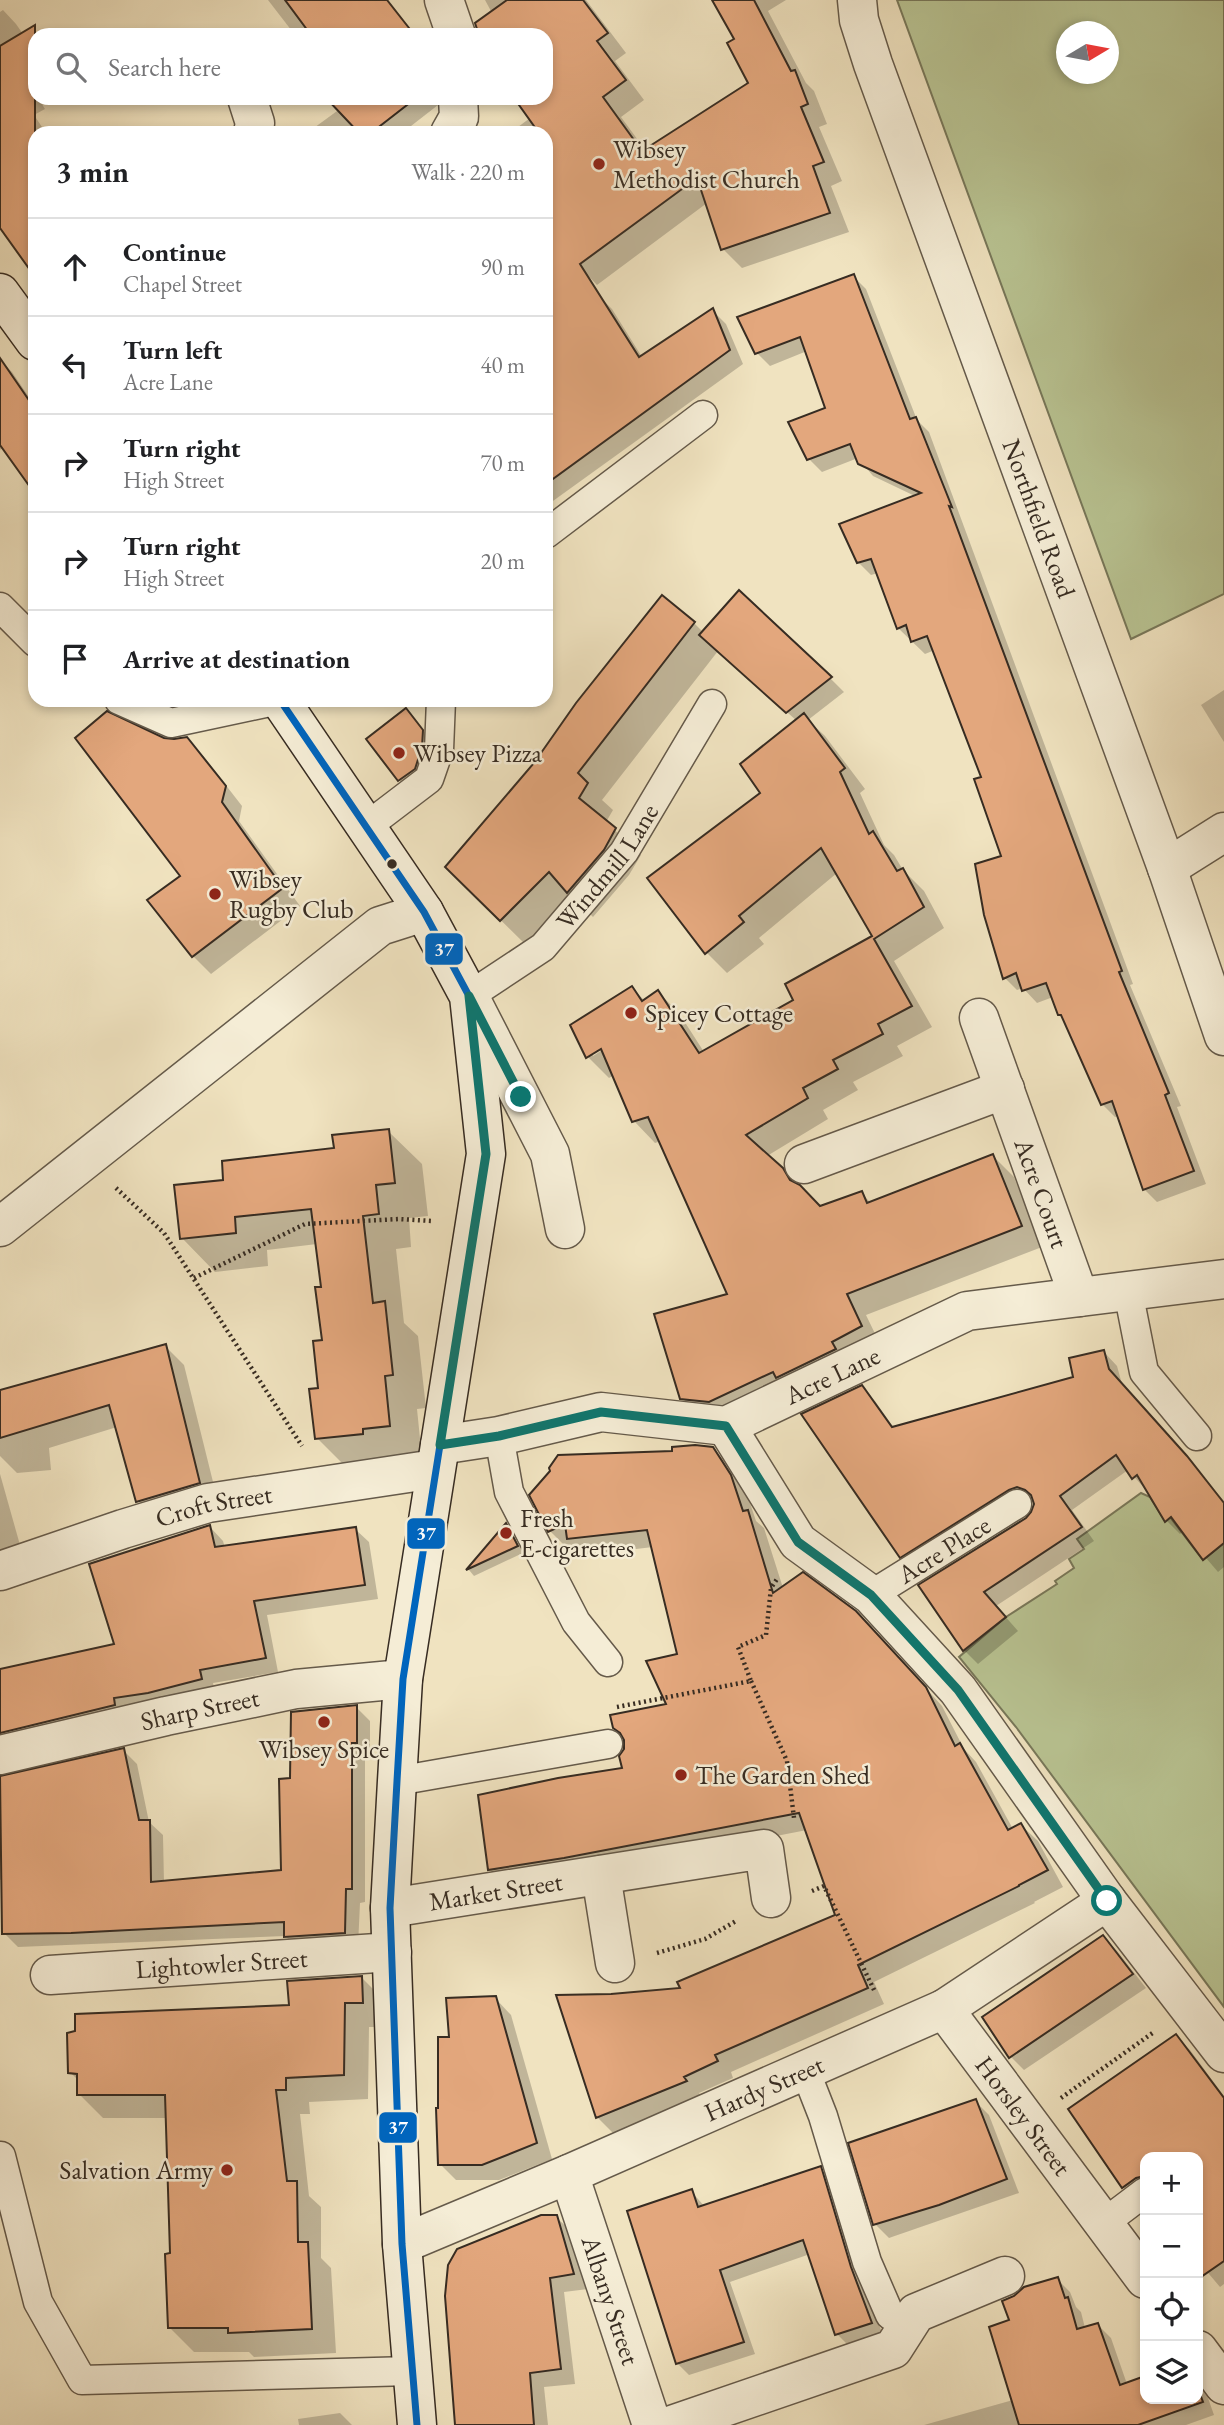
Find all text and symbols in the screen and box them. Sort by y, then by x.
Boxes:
north arrow [1056,21,1119,84]
search box [28,28,553,105]
icon: search [52,48,90,86]
text: Search here [108,50,221,84]
place label: Wibsey Methodist Church [613,132,800,196]
text: 3 min [56,152,129,191]
marker: Wibsey Methodist Church [591,156,607,172]
text: Walk · 220 m [411,157,525,187]
text: Continue [123,235,226,269]
icon: ahead [56,248,94,286]
text: 90 m [480,252,525,282]
text: Chapel Street [123,269,242,299]
text: Turn left [123,333,222,367]
icon: left [56,346,94,384]
text: 40 m [480,350,525,380]
text: Acre Lane [123,367,213,397]
text: Turn right [123,431,241,465]
street label: Northfield Road [995,434,1084,603]
icon: right [56,444,94,482]
text: 70 m [480,448,525,478]
text: High Street [123,465,224,495]
text: Turn right [123,529,241,563]
icon: right [56,542,94,580]
text: 20 m [480,546,525,576]
text: High Street [123,563,224,593]
icon: arrive [56,640,94,678]
text: Arrive at destination [123,642,350,676]
place label: Wibsey Pizza [413,736,543,770]
marker: Wibsey Pizza [391,745,407,761]
street label: Windmill Lane [548,797,666,937]
unlabelled marker [385,857,399,871]
place label: Wibsey Rugby Club [229,862,354,926]
marker: Wibsey Rugby Club [207,886,223,902]
line badge: 37 [424,932,464,966]
text: 37 [434,937,455,962]
place label: Spicey Cottage [645,996,793,1030]
marker: Spicey Cottage [623,1005,639,1021]
route end [505,1081,536,1112]
street label: Acre Court [1006,1133,1077,1253]
street label: Acre Lane [778,1338,885,1413]
street label: Croft Street [151,1477,274,1535]
place label: Fresh E-cigarettes [520,1501,634,1565]
street label: Acre Place [890,1508,997,1592]
line badge: 37 [406,1517,446,1550]
text: 37 [416,1521,437,1546]
marker: Fresh E-cigarettes [498,1525,514,1541]
street label: Sharp Street [137,1680,262,1738]
marker: Wibsey Spice [316,1714,332,1730]
place label: Wibsey Spice [259,1732,389,1766]
place label: The Garden Shed [695,1758,871,1792]
marker: The Garden Shed [673,1767,689,1783]
street label: Market Street [426,1864,565,1919]
route start [1091,1885,1122,1916]
street label: Lightowler Street [135,1941,309,1986]
street label: Hardy Street [699,2047,829,2129]
street label: Horsley Street [968,2049,1079,2182]
line badge: 37 [378,2111,418,2144]
text: 37 [388,2115,409,2140]
map controls [1140,2152,1203,2404]
button: + [1140,2152,1203,2215]
place label: Salvation Army [59,2153,214,2187]
marker: Salvation Army [219,2162,235,2178]
button: − [1140,2215,1203,2278]
street label: Albany Street [573,2230,648,2369]
button: locate [1140,2278,1203,2341]
button: layers [1140,2341,1203,2404]

